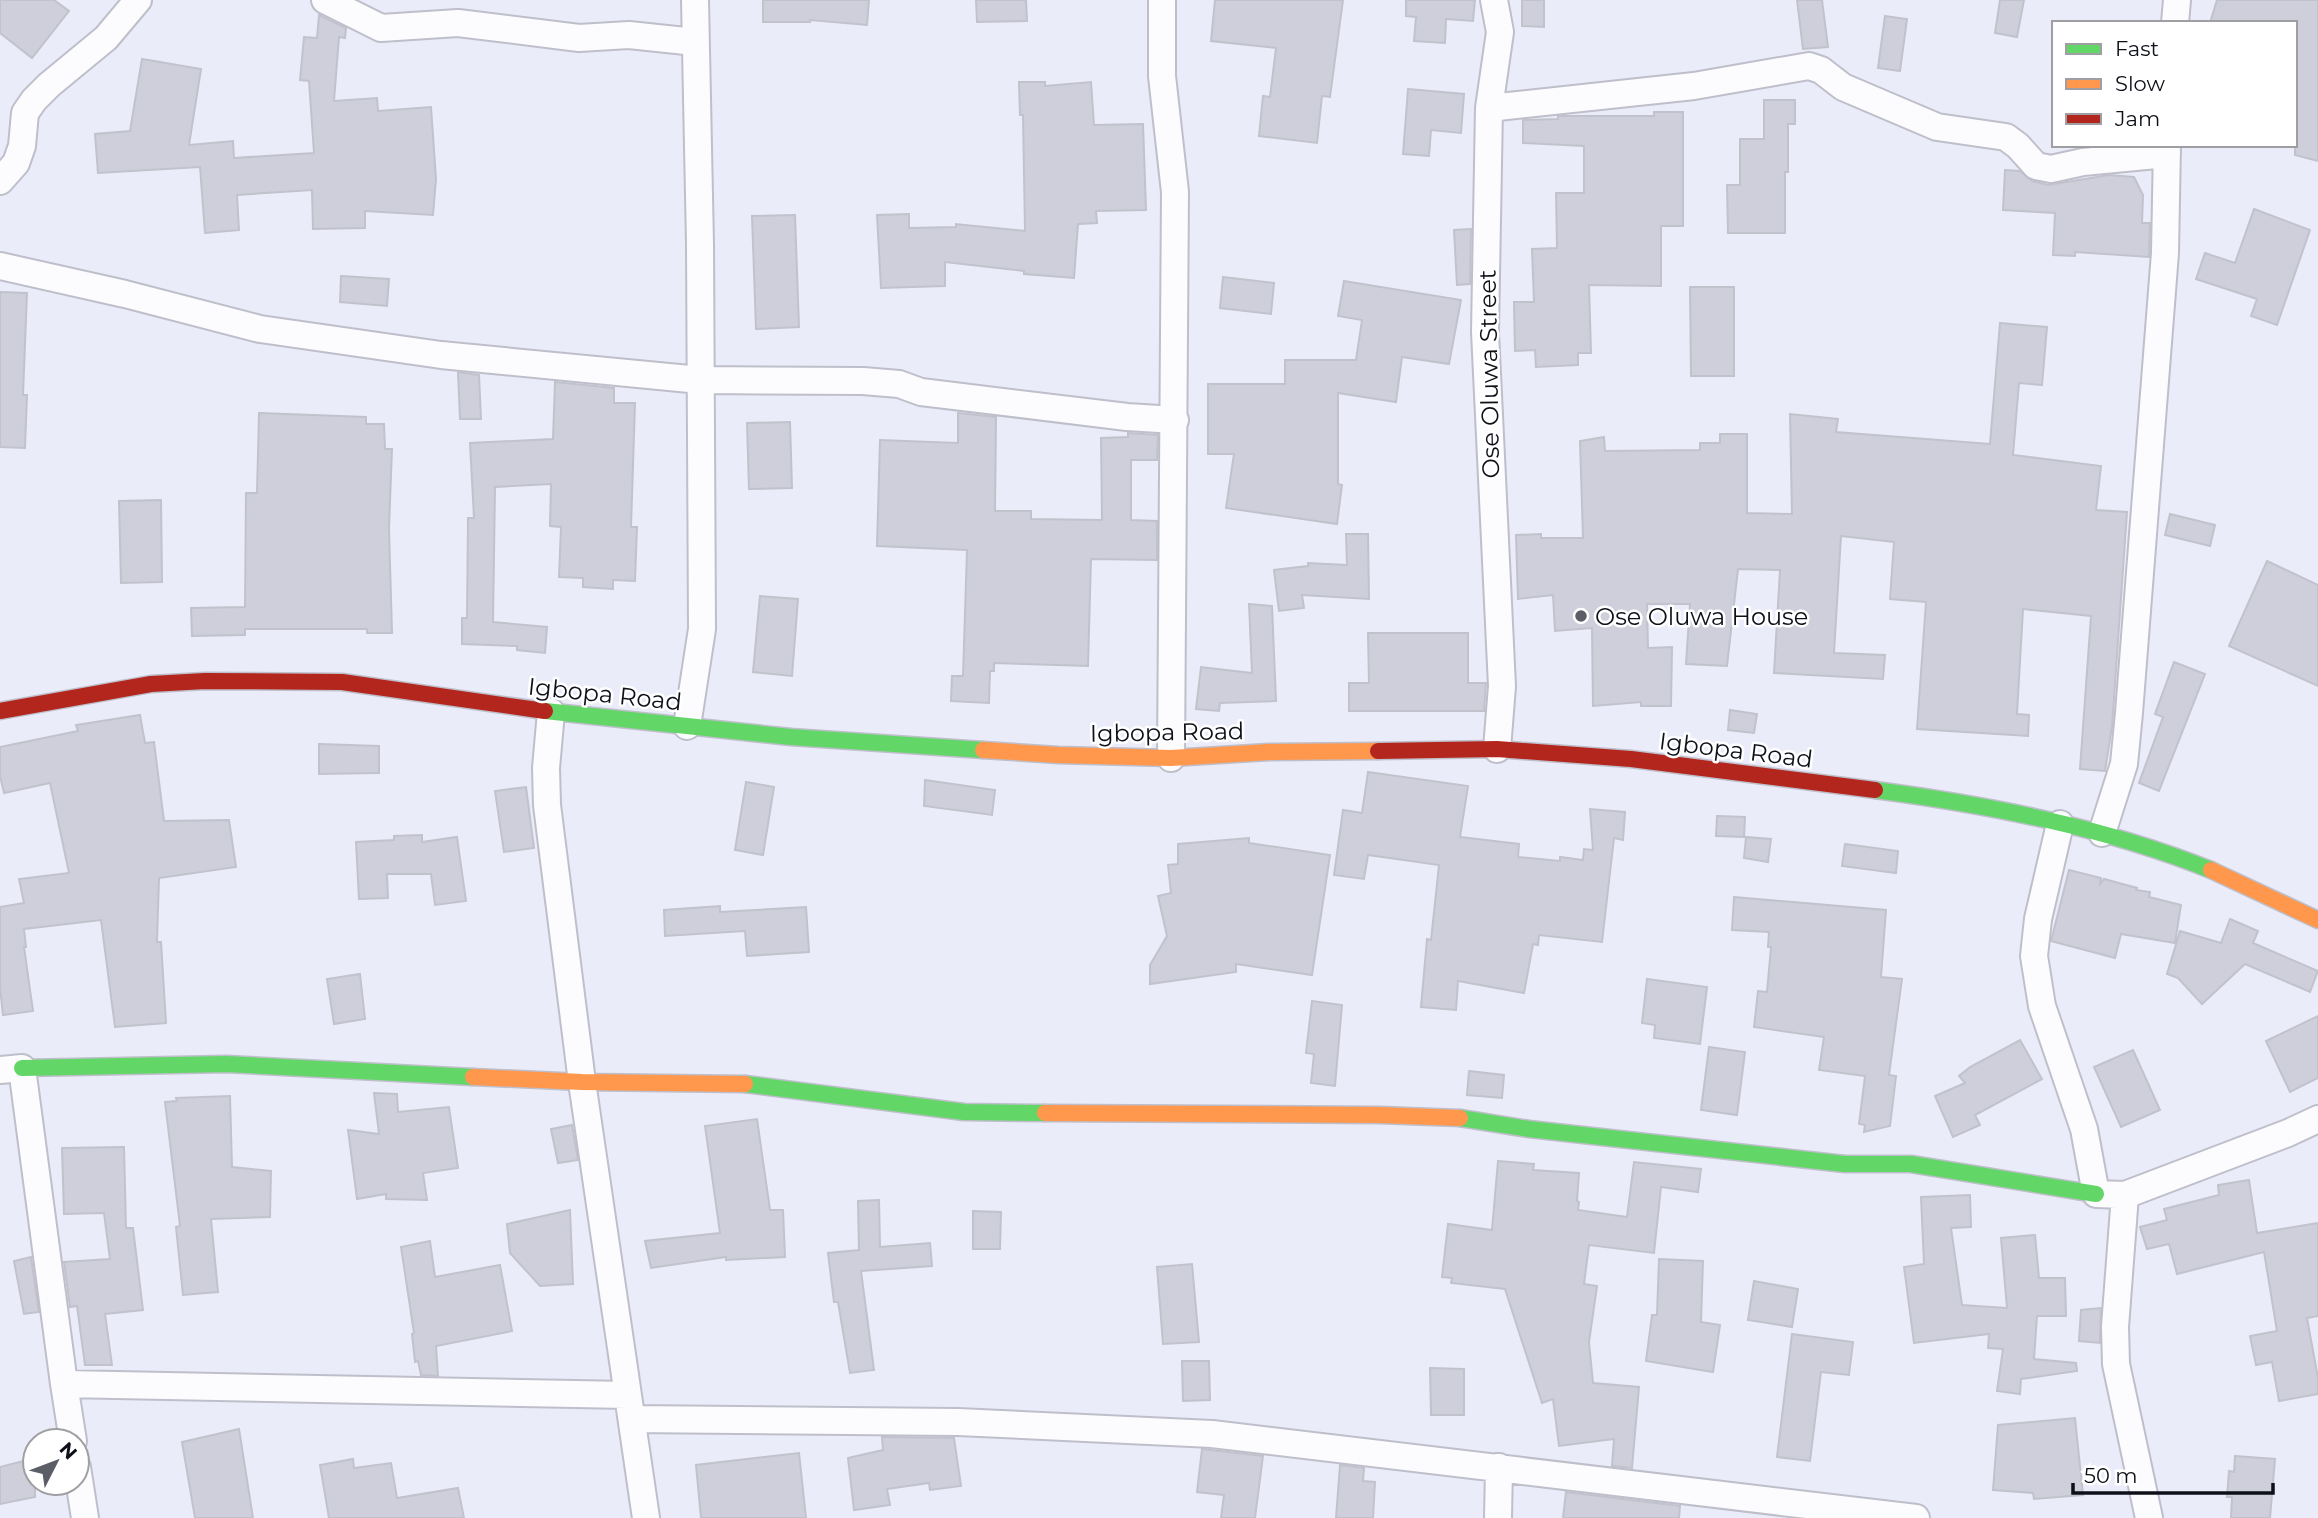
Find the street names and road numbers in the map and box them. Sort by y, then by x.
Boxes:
street label: Ose Oluwa Street [1473,269,1505,479]
street label: Igbopa Road [527,672,683,716]
street label: Igbopa Road [1090,716,1244,748]
street label: Igbopa Road [1658,726,1814,774]

